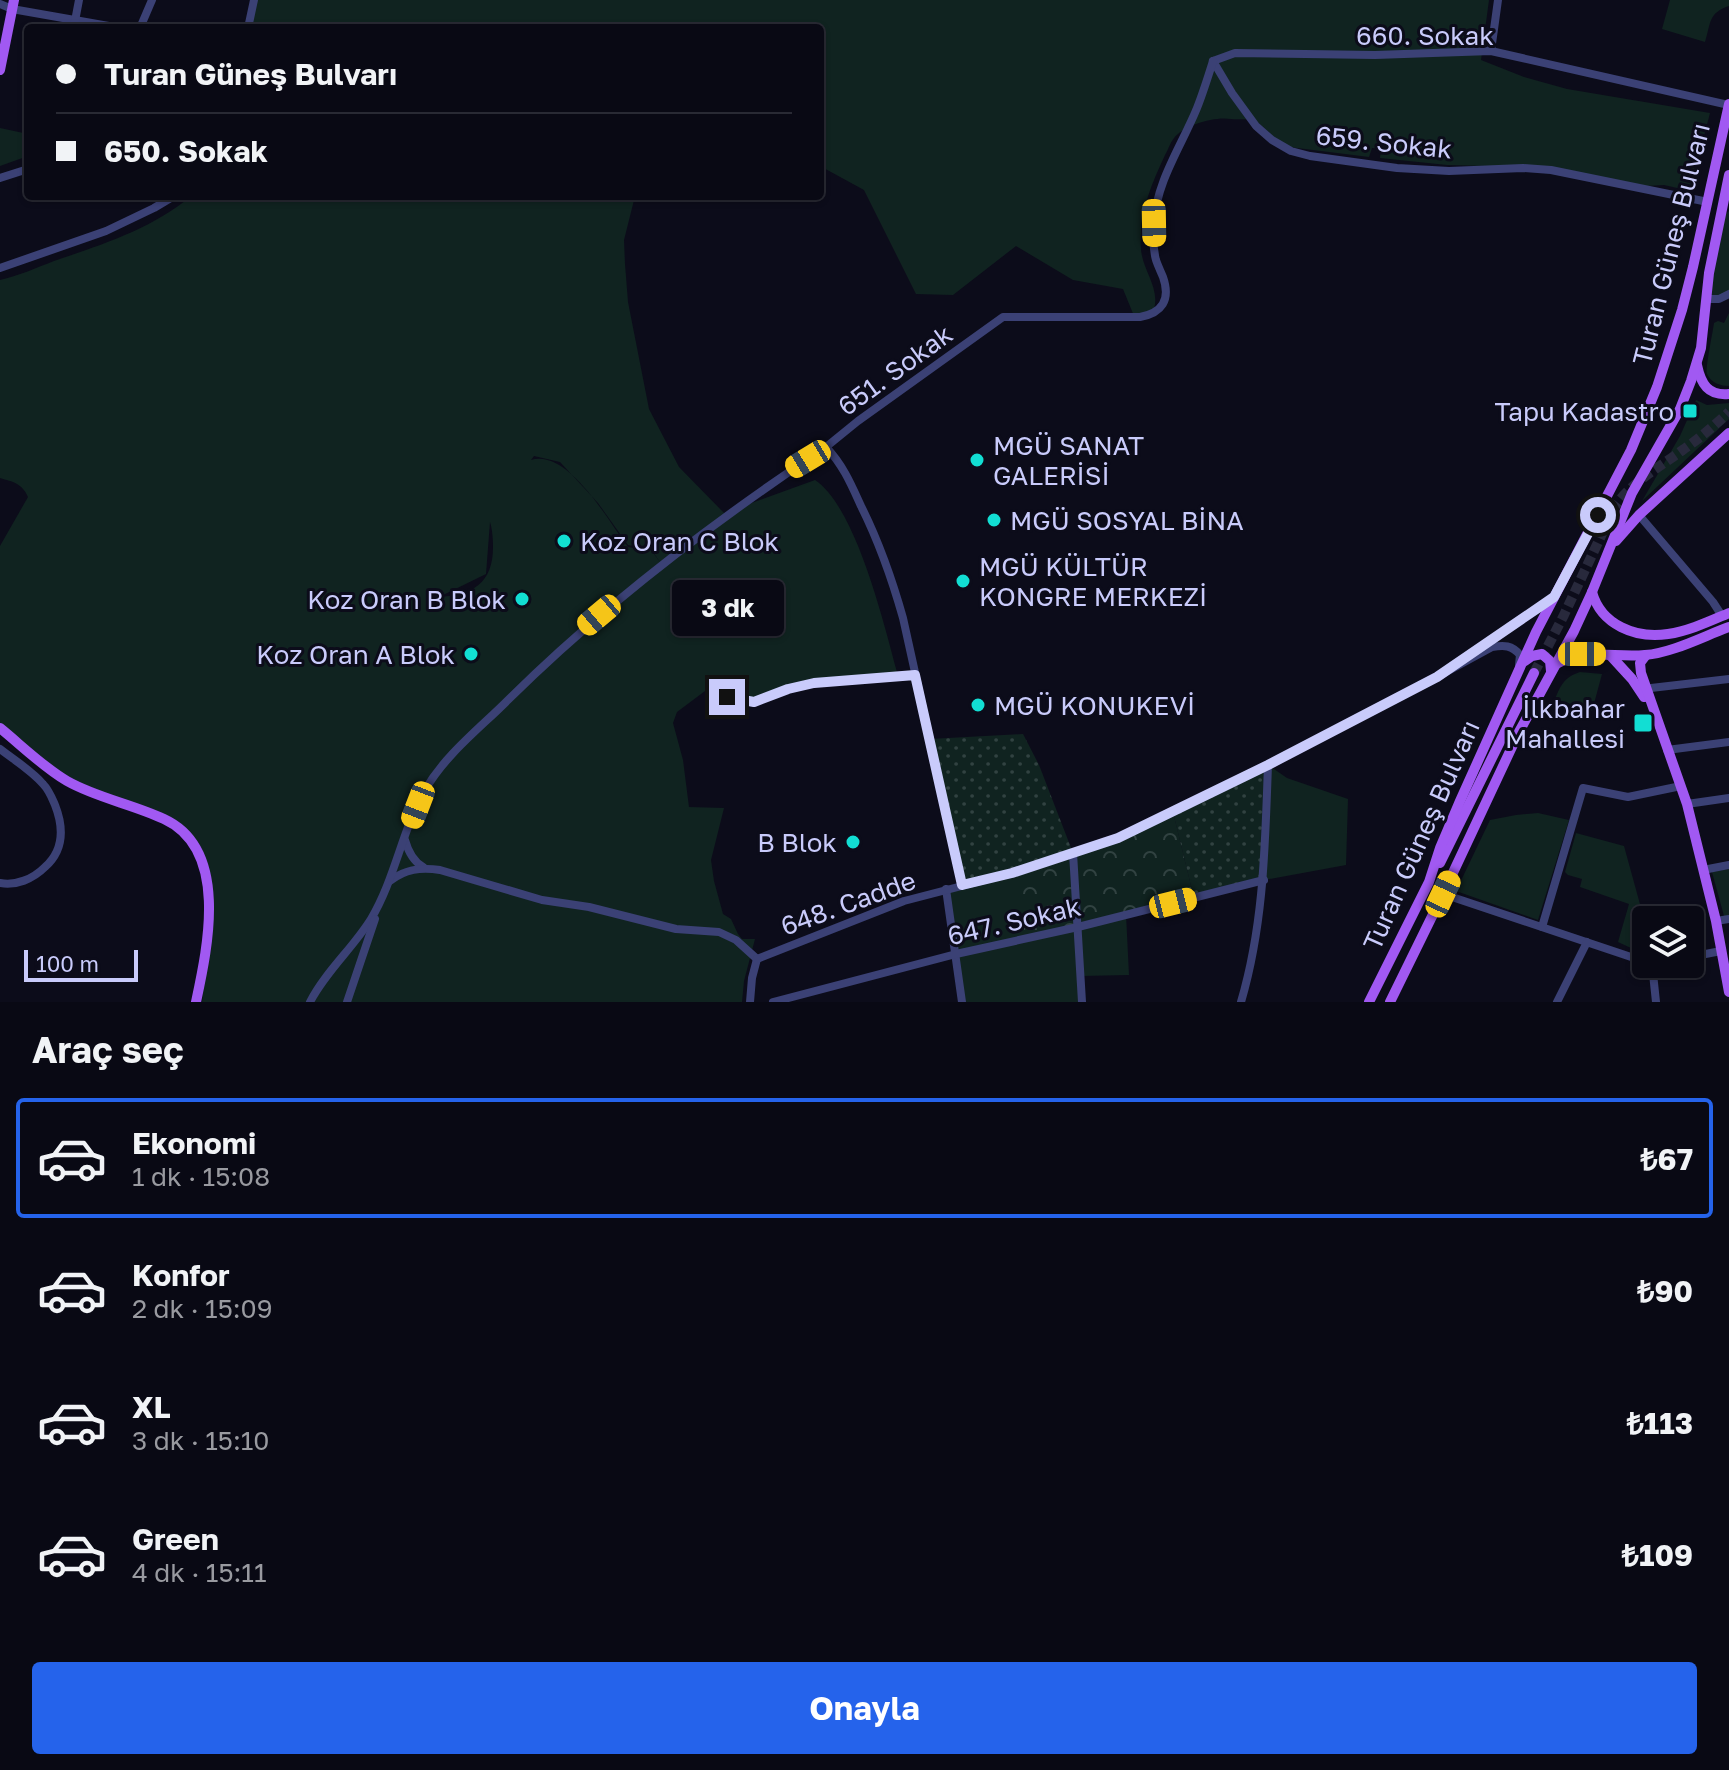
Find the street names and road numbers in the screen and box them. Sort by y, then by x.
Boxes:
street label: 660. Sokak [1356,20,1494,51]
street label: 659. Sokak [1314,119,1454,165]
street label: Turan Güneş Bulvarı [1626,120,1716,368]
street label: 651. Sokak [832,318,958,422]
street label: Turan Güneş Bulvarı [1356,715,1486,955]
street label: 648. Cadde [776,864,920,942]
street label: 647. Sokak [944,891,1084,951]

